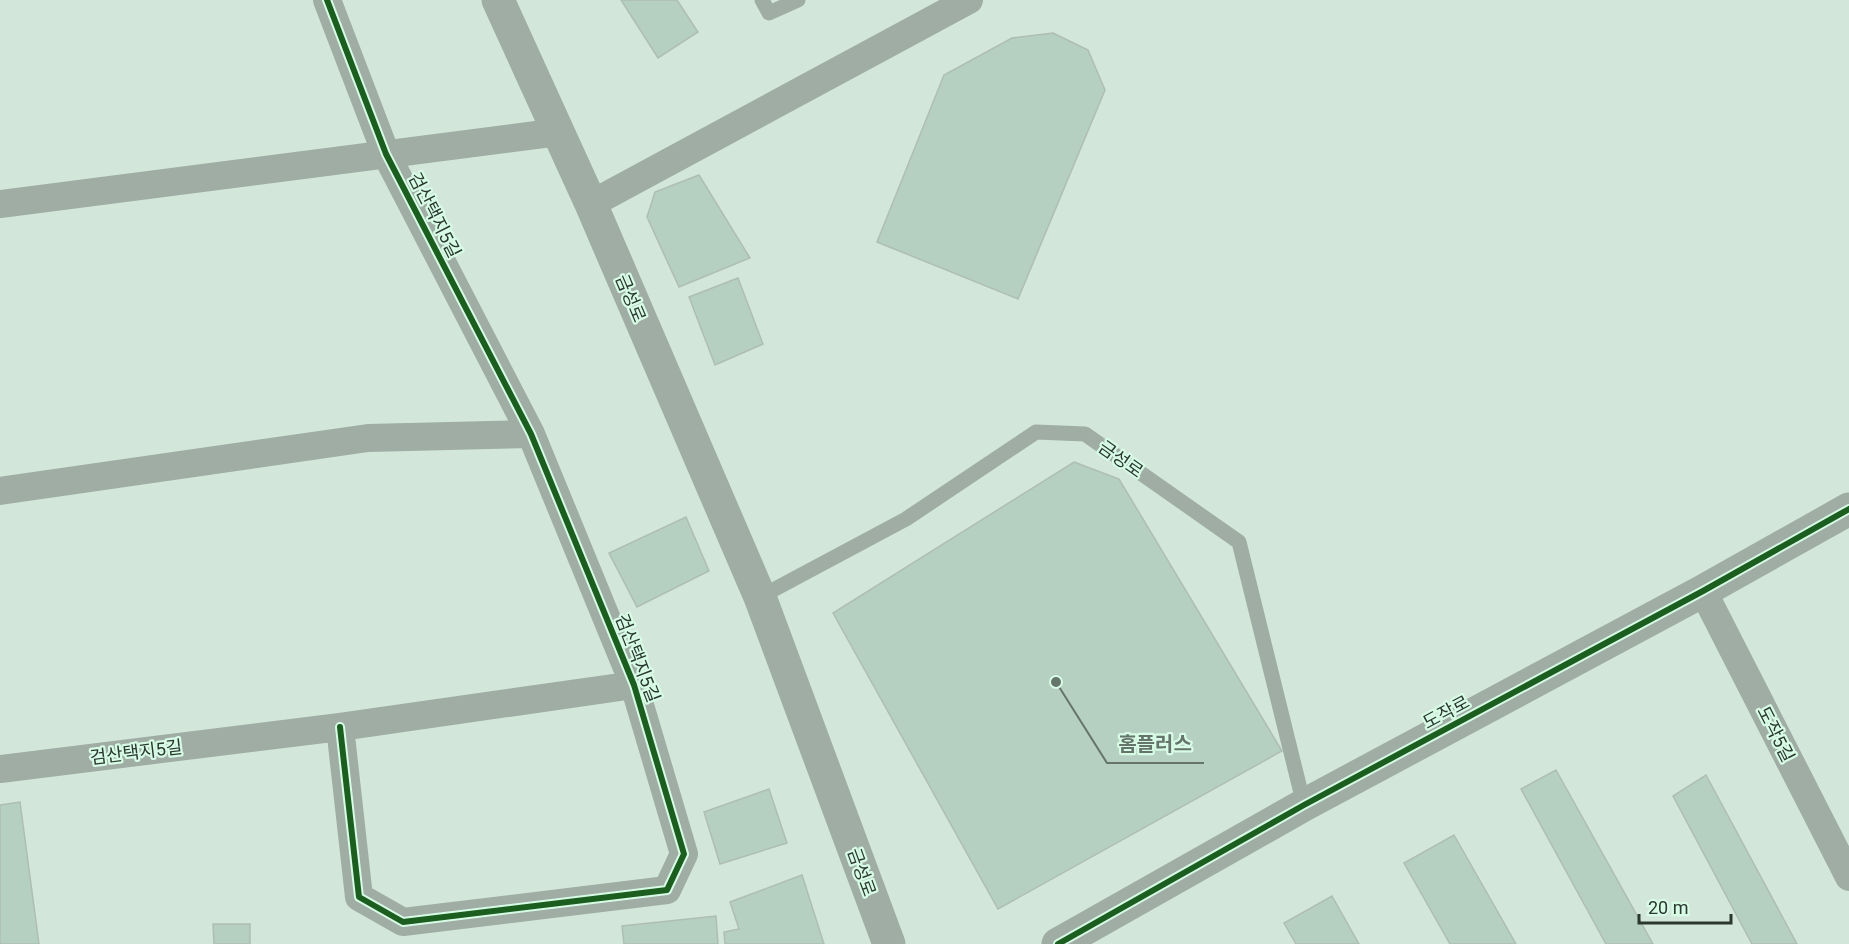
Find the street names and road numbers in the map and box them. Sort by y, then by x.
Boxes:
street label: 검산택지5길 [405,169,465,261]
street label: 금성로 [612,271,650,325]
street label: 금성로 [1095,436,1147,482]
street label: 검산택지5길 [612,611,664,705]
street label: 도작로 [1419,691,1473,733]
street label: 도작5길 [1753,703,1799,765]
street label: 검산택지5길 [89,736,183,768]
street label: 금성로 [844,845,880,899]

